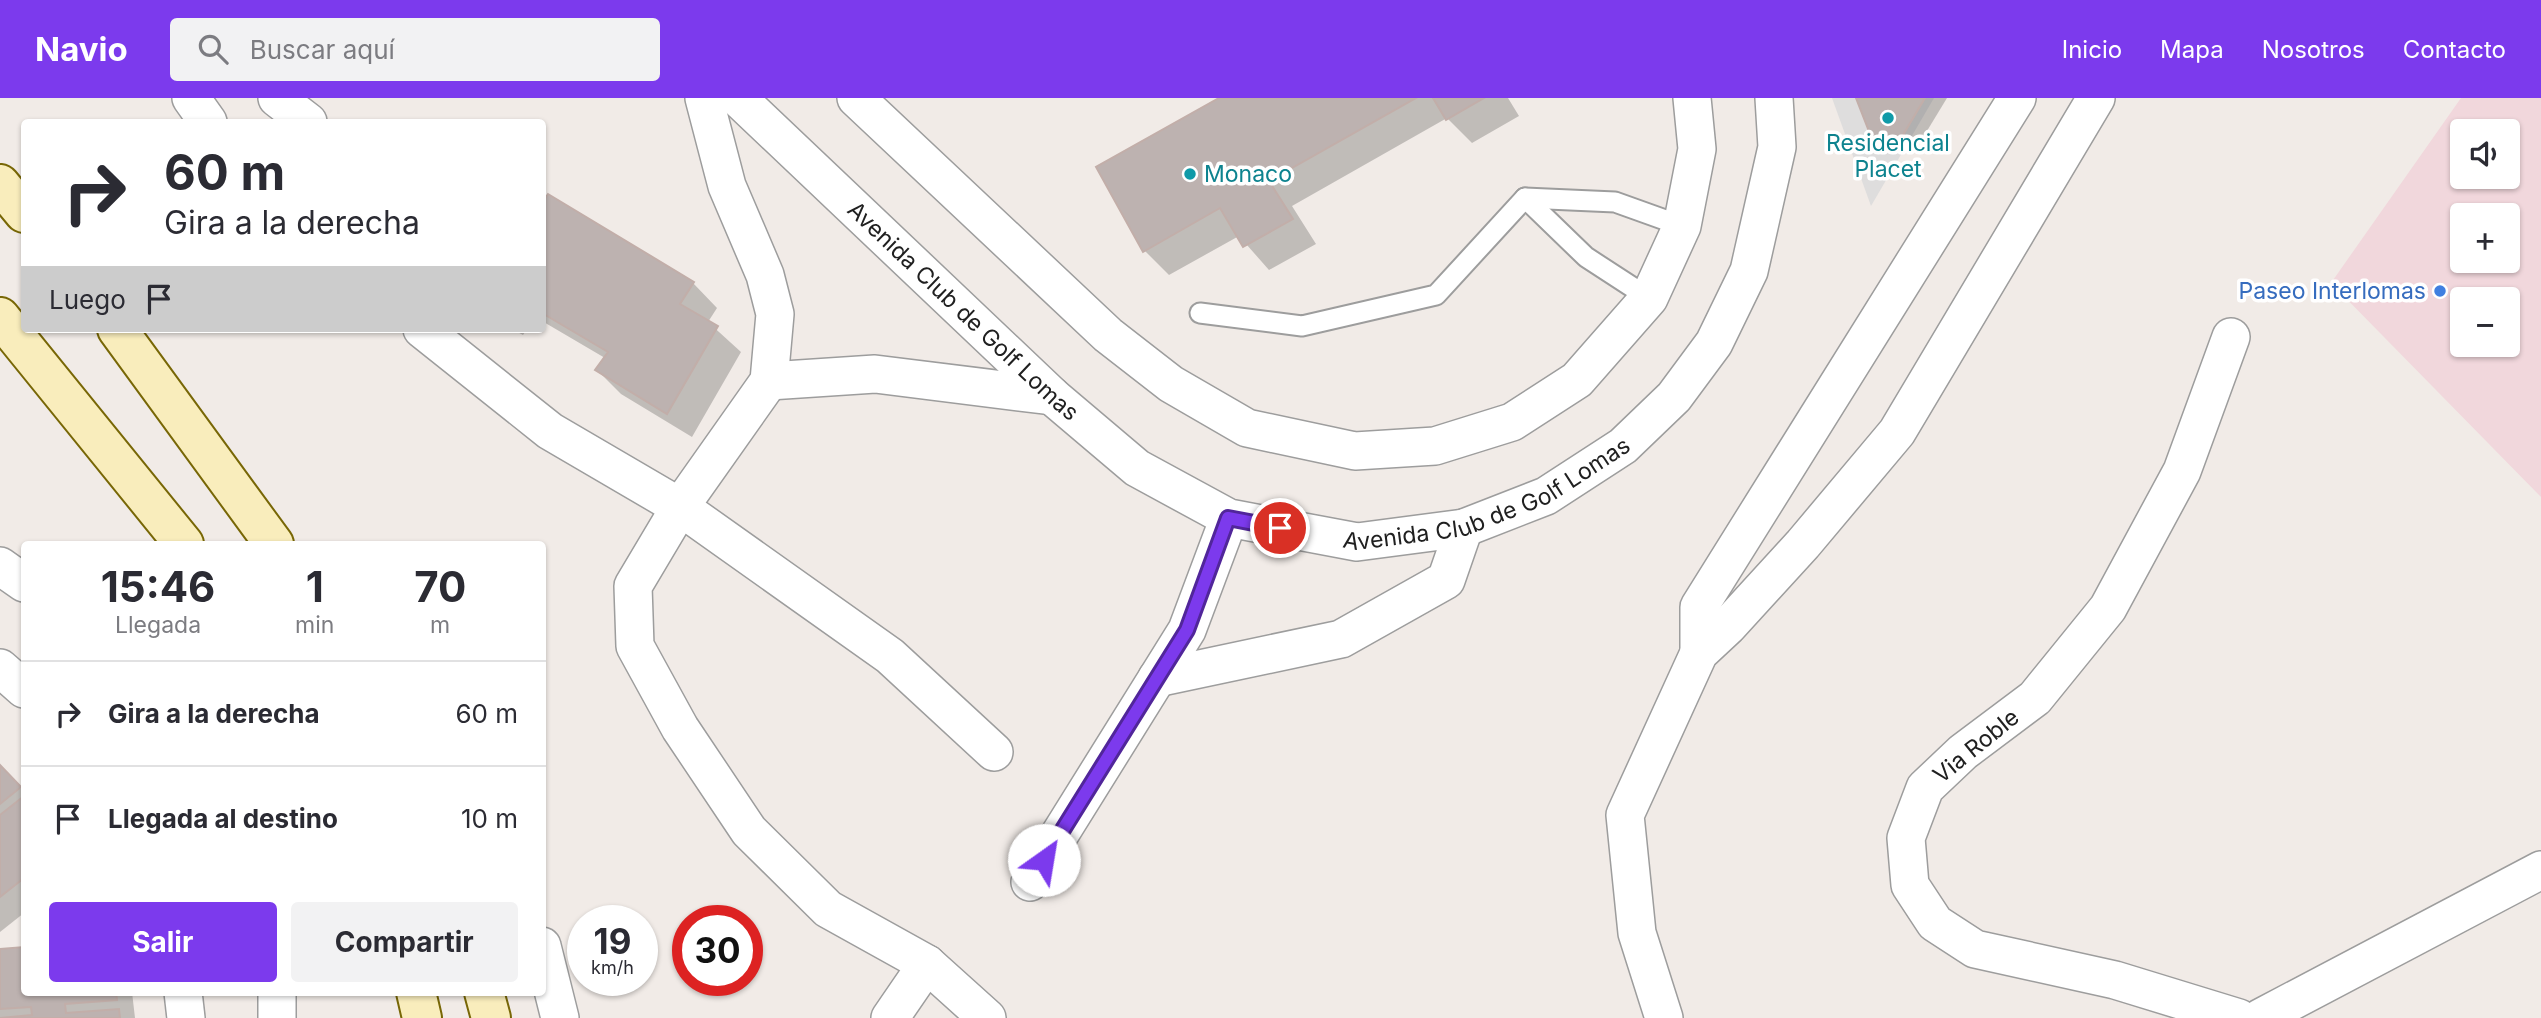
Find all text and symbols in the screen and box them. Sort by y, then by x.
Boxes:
search box [170,18,660,81]
text: Navio [35,29,128,69]
icon: search [194,30,232,68]
text: Buscar aquí [250,34,395,65]
text: Inicio [2062,35,2122,64]
text: Mapa [2160,35,2224,64]
text: Nosotros [2262,35,2365,64]
text: Contacto [2403,35,2506,64]
marker: Residencial Placet [1880,110,1896,126]
map controls [2450,119,2520,357]
button: sound [2450,119,2520,189]
place label: Residencial Placet [1826,129,1950,183]
text: 60 m [164,143,285,202]
icon: right [49,147,140,238]
place label: Monaco [1204,160,1292,188]
marker: Monaco [1182,166,1198,182]
street label: Avenida Club de Golf Lomas [842,196,1084,426]
text: Gira a la derecha [164,203,420,242]
button: + [2450,203,2520,273]
place label: Paseo Interlomas [2239,277,2426,305]
icon: arrive [140,280,178,318]
marker: Paseo Interlomas [2432,283,2448,299]
text: Luego [49,284,126,315]
button: − [2450,287,2520,357]
street label: Avenida Club de Golf Lomas [1341,431,1635,556]
pin [1250,498,1310,558]
icon: arrive [1261,509,1299,547]
text: 15:46 [101,561,215,612]
text: 1 [306,561,324,612]
text: 70 [414,561,466,612]
text: Llegada [115,611,201,639]
text: min [295,611,334,639]
text: m [430,611,450,639]
icon: right [49,695,87,733]
text: Gira a la derecha [108,698,320,729]
text: 60 m [455,698,518,729]
street label: Via Roble [1927,703,2025,789]
icon: arrive [49,800,87,838]
text: Llegada al destino [108,803,338,834]
text: 10 m [461,803,518,834]
position arrow [1007,823,1081,897]
button: Salir [49,902,277,982]
button: Compartir [291,902,518,982]
speed limit sign: 30 [672,905,763,996]
text: 19 [594,920,631,962]
text: km/h [591,957,634,978]

